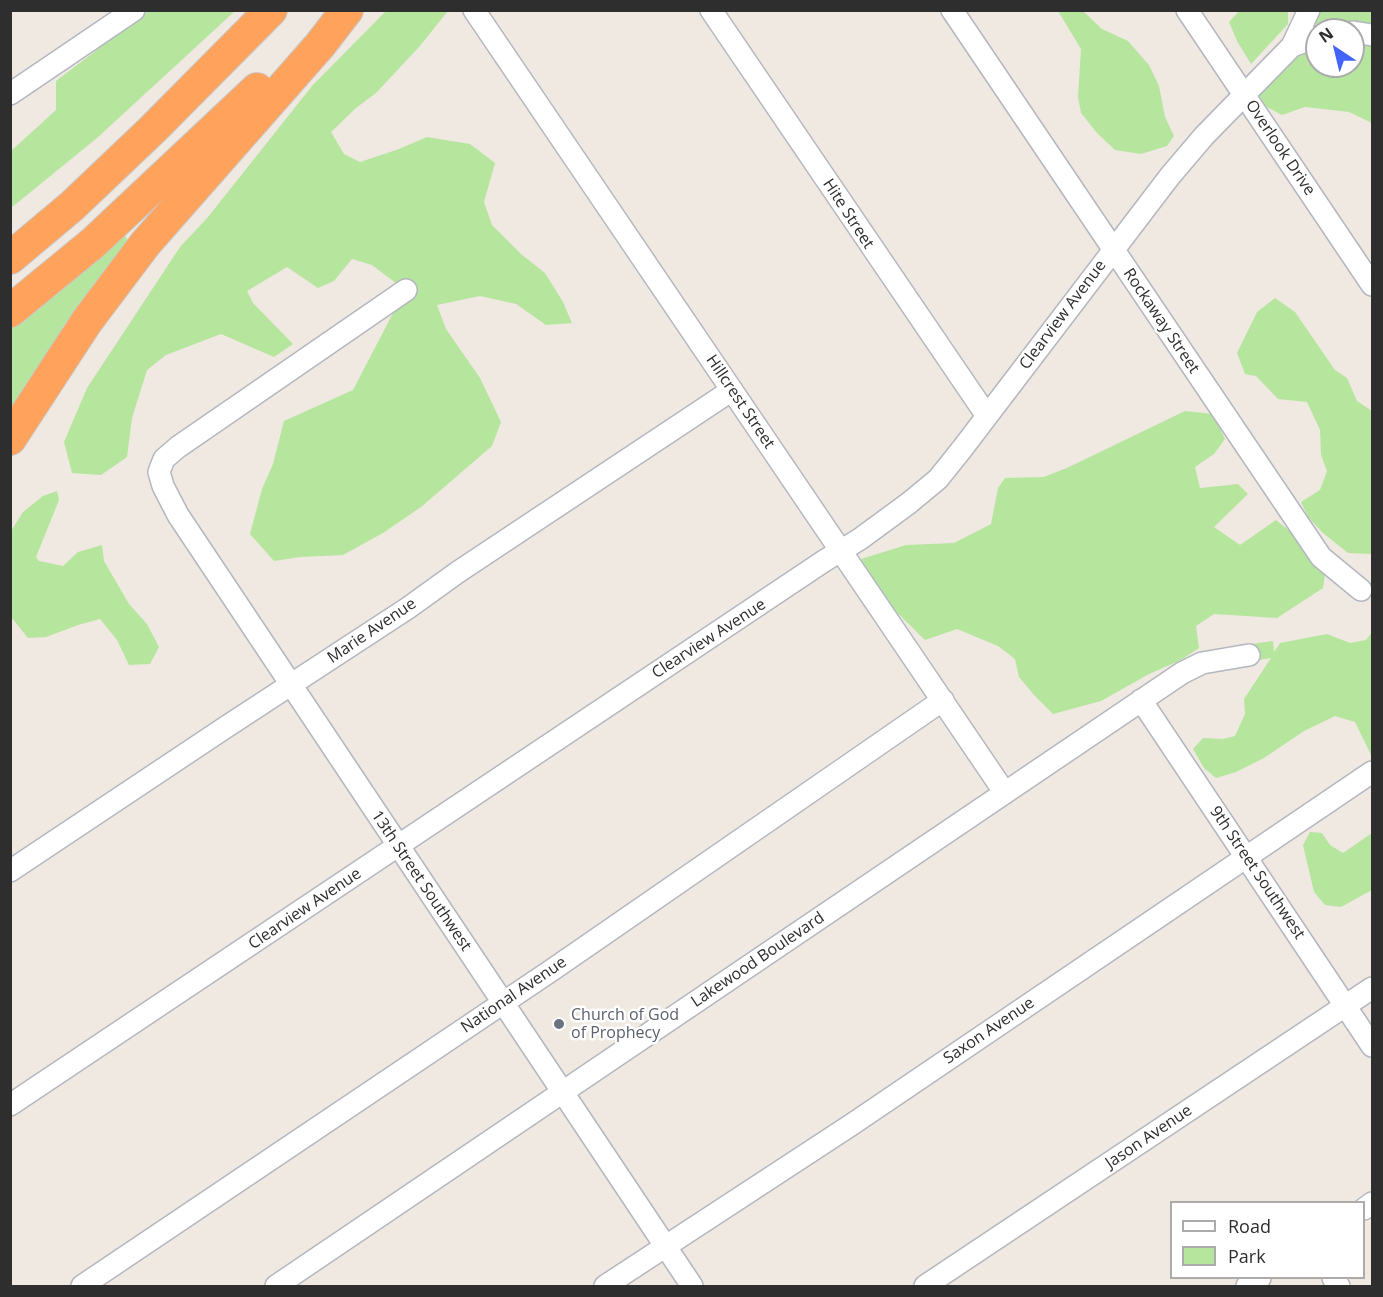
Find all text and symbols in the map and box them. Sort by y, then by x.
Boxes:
north arrow [1305,18,1365,78]
text: N [1314,22,1337,48]
street label: Overlook Drive [1241,97,1319,199]
street label: Hite Street [818,175,878,253]
street label: Clearview Avenue [1016,257,1110,373]
street label: Rockaway Street [1119,265,1203,377]
street label: Hillcrest Street [701,351,779,453]
street label: Marie Avenue [324,594,420,668]
street label: Clearview Avenue [649,595,769,683]
street label: 9th Street Southwest [1205,803,1309,943]
street label: 13th Street Southwest [367,807,475,955]
street label: Clearview Avenue [245,864,365,954]
street label: Lakewood Boulevard [688,908,828,1012]
street label: National Avenue [458,953,570,1037]
street label: Saxon Avenue [940,994,1038,1068]
place label: Church of God of Prophecy [571,1005,679,1043]
marker: Church of God of Prophecy [552,1017,566,1031]
street label: Jason Avenue [1102,1101,1196,1173]
legend [1170,1201,1365,1279]
text: Road [1228,1214,1271,1238]
text: Park [1228,1244,1266,1268]

